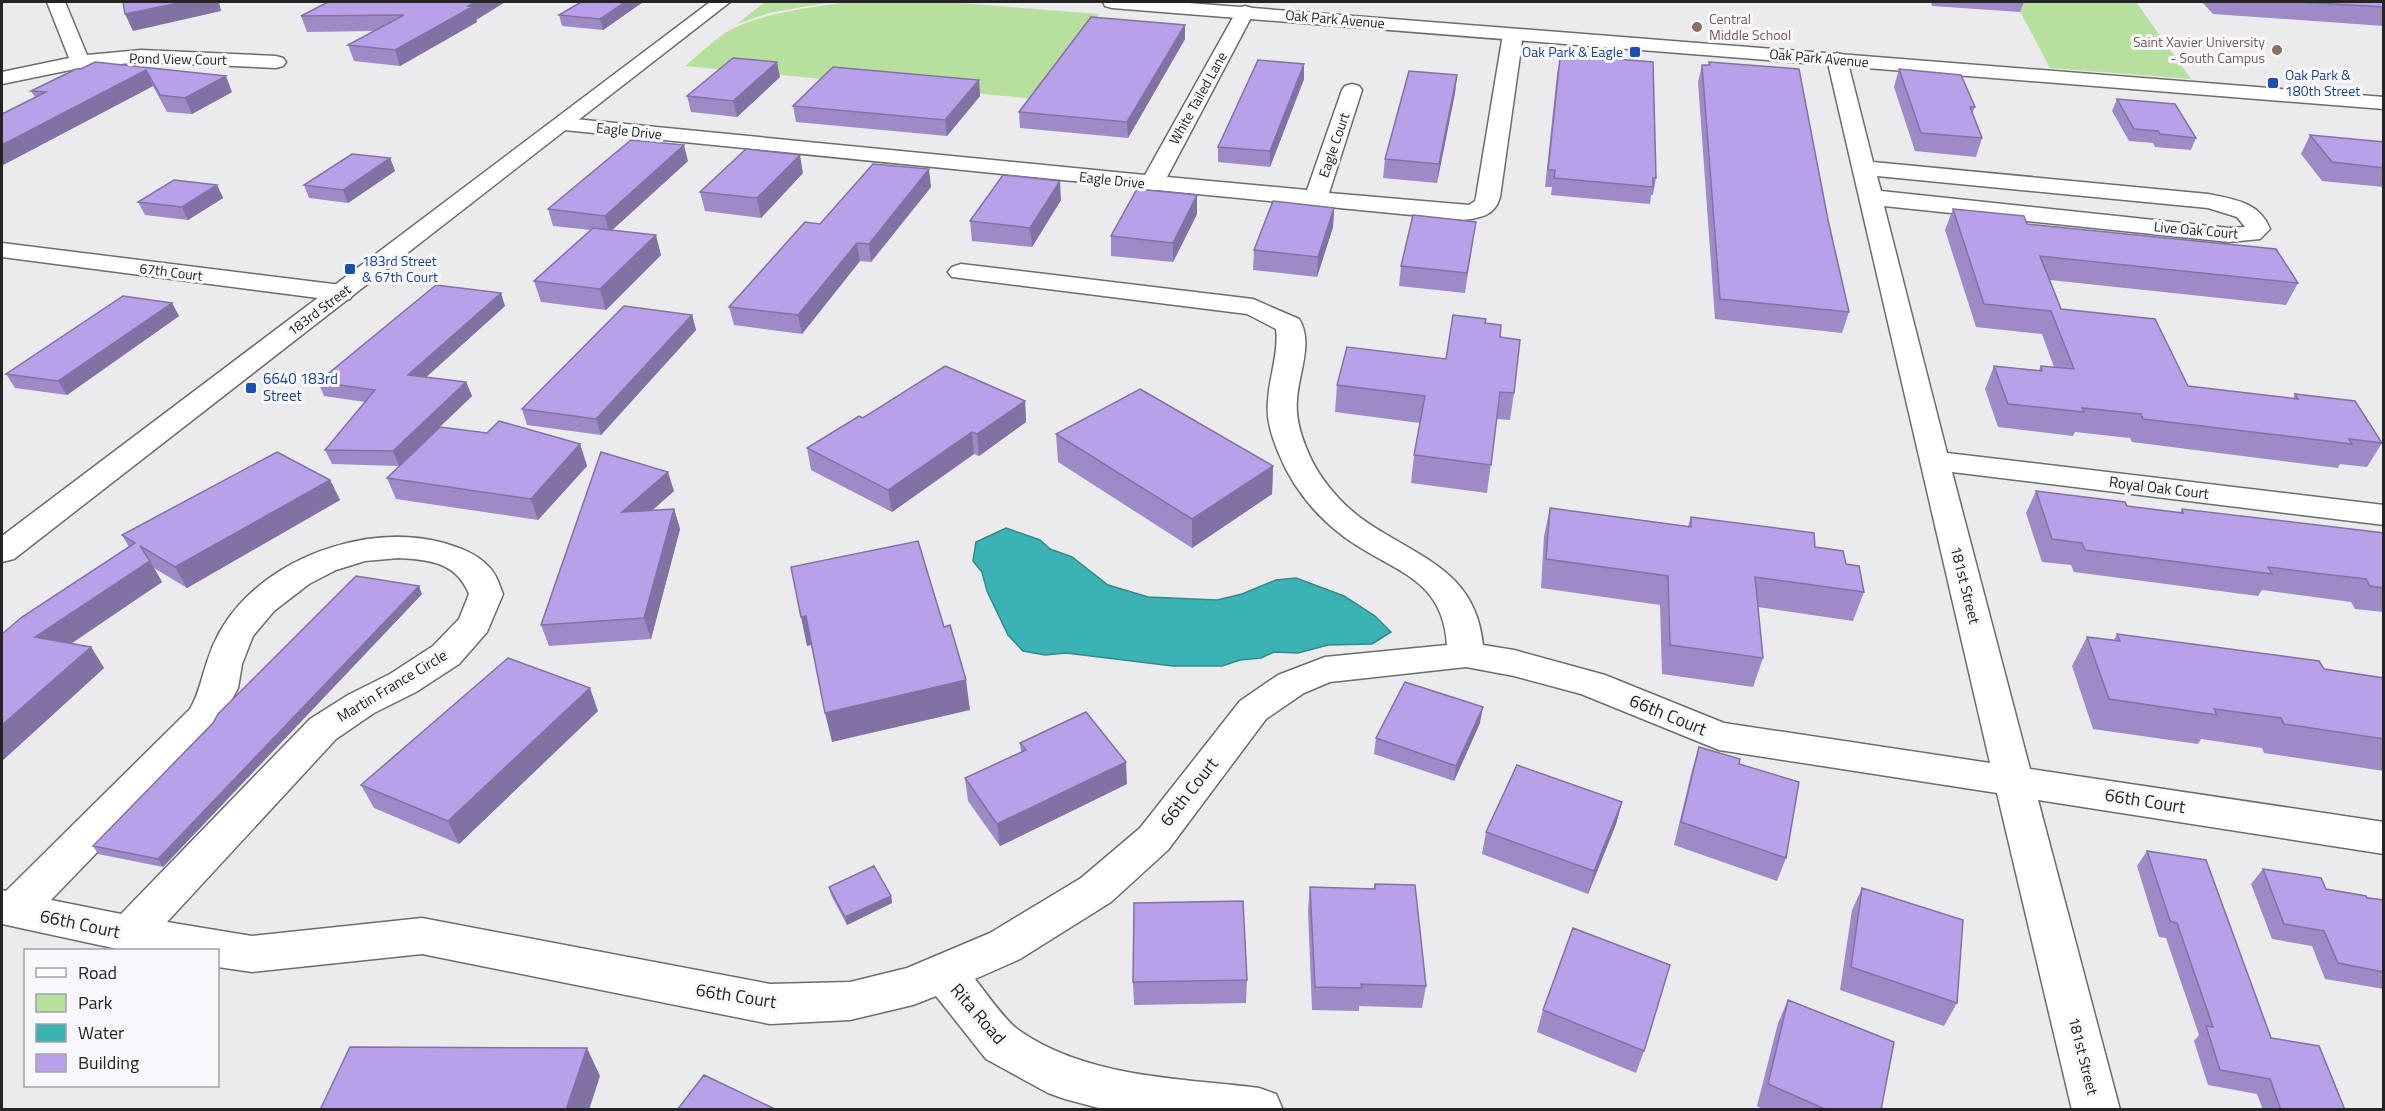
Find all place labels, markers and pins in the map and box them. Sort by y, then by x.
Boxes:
place label: Central Middle School [1709,8,1791,45]
marker: Central Middle School [1690,20,1704,34]
place label: Saint Xavier University - South Campus [2133,31,2265,68]
place label: Oak Park & Eagle [1522,41,1623,62]
marker: Saint Xavier University - South Campus [2270,43,2284,57]
marker: Oak Park & Eagle [1628,45,1642,59]
place label: Oak Park & 180th Street [2285,64,2360,101]
marker: Oak Park & 180th Street [2266,76,2280,90]
place label: 183rd Street & 67th Court [362,250,438,287]
marker: 183rd Street & 67th Court [343,262,357,276]
place label: 6640 183rd Street [263,367,338,407]
marker: 6640 183rd Street [244,381,258,395]

